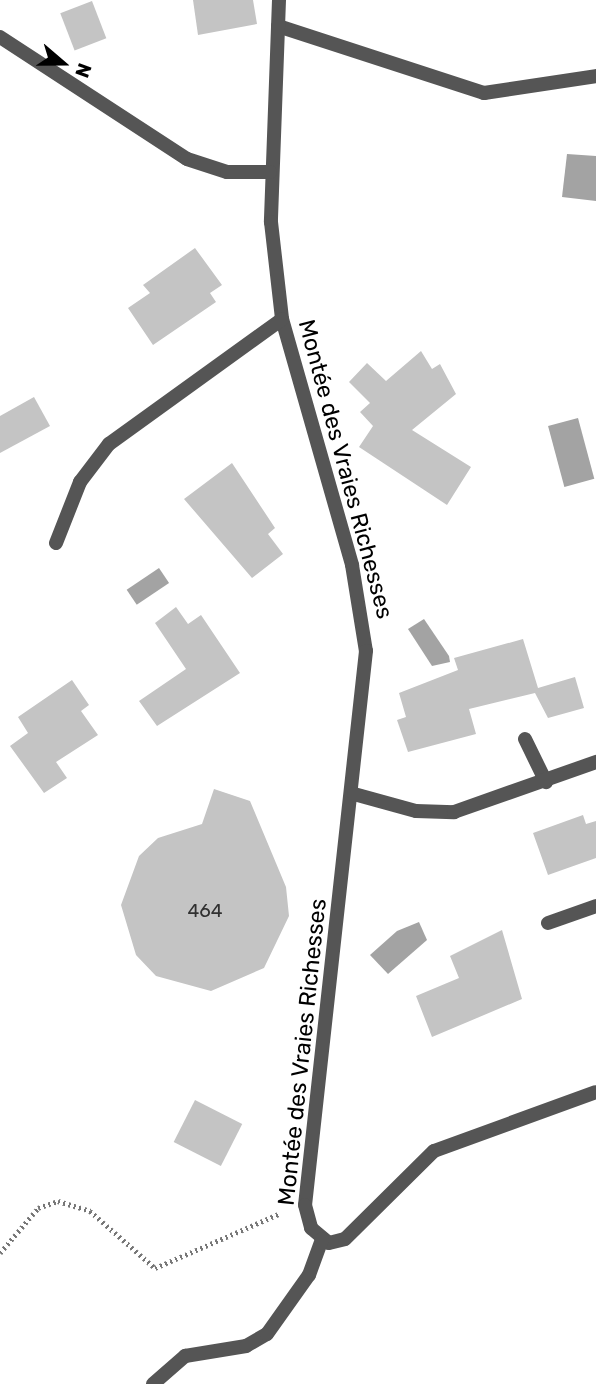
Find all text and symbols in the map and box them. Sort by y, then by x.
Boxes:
north arrow [28,28,98,98]
text: N [70,60,96,81]
street label: Montée des Vraies Richesses [293,316,399,622]
street label: Montée des Vraies Richesses [272,897,332,1207]
house number: 464 [187,900,223,922]

